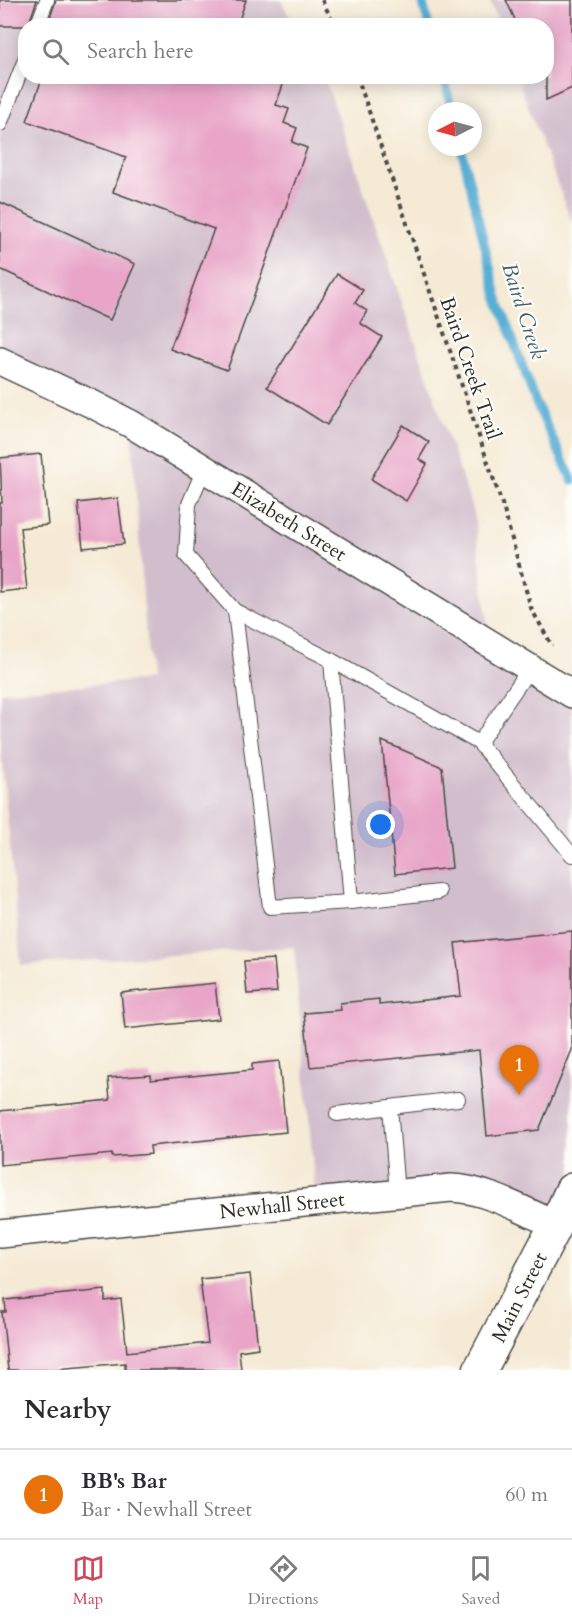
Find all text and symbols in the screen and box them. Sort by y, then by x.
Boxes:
search box [18,18,554,84]
icon: search [39,35,72,68]
text: Search here [87,36,194,66]
north arrow [428,102,482,156]
water label: Baird Creek [494,259,553,364]
street label: Baird Creek Trail [433,293,508,443]
street label: Elizabeth Street [226,475,352,568]
your location [366,810,395,839]
pin: 1 [500,1046,538,1095]
street label: Newhall Street [218,1185,347,1225]
street label: Main Street [485,1247,554,1347]
text: Nearby [24,1392,112,1427]
text: BB's Bar [81,1466,167,1496]
text: 1 [38,1481,49,1508]
text: 60 m [505,1481,548,1508]
text: Bar · Newhall Street [81,1496,252,1523]
tab: Map [72,1552,105,1610]
tab: Directions [248,1552,318,1610]
tab: Saved [462,1552,500,1610]

